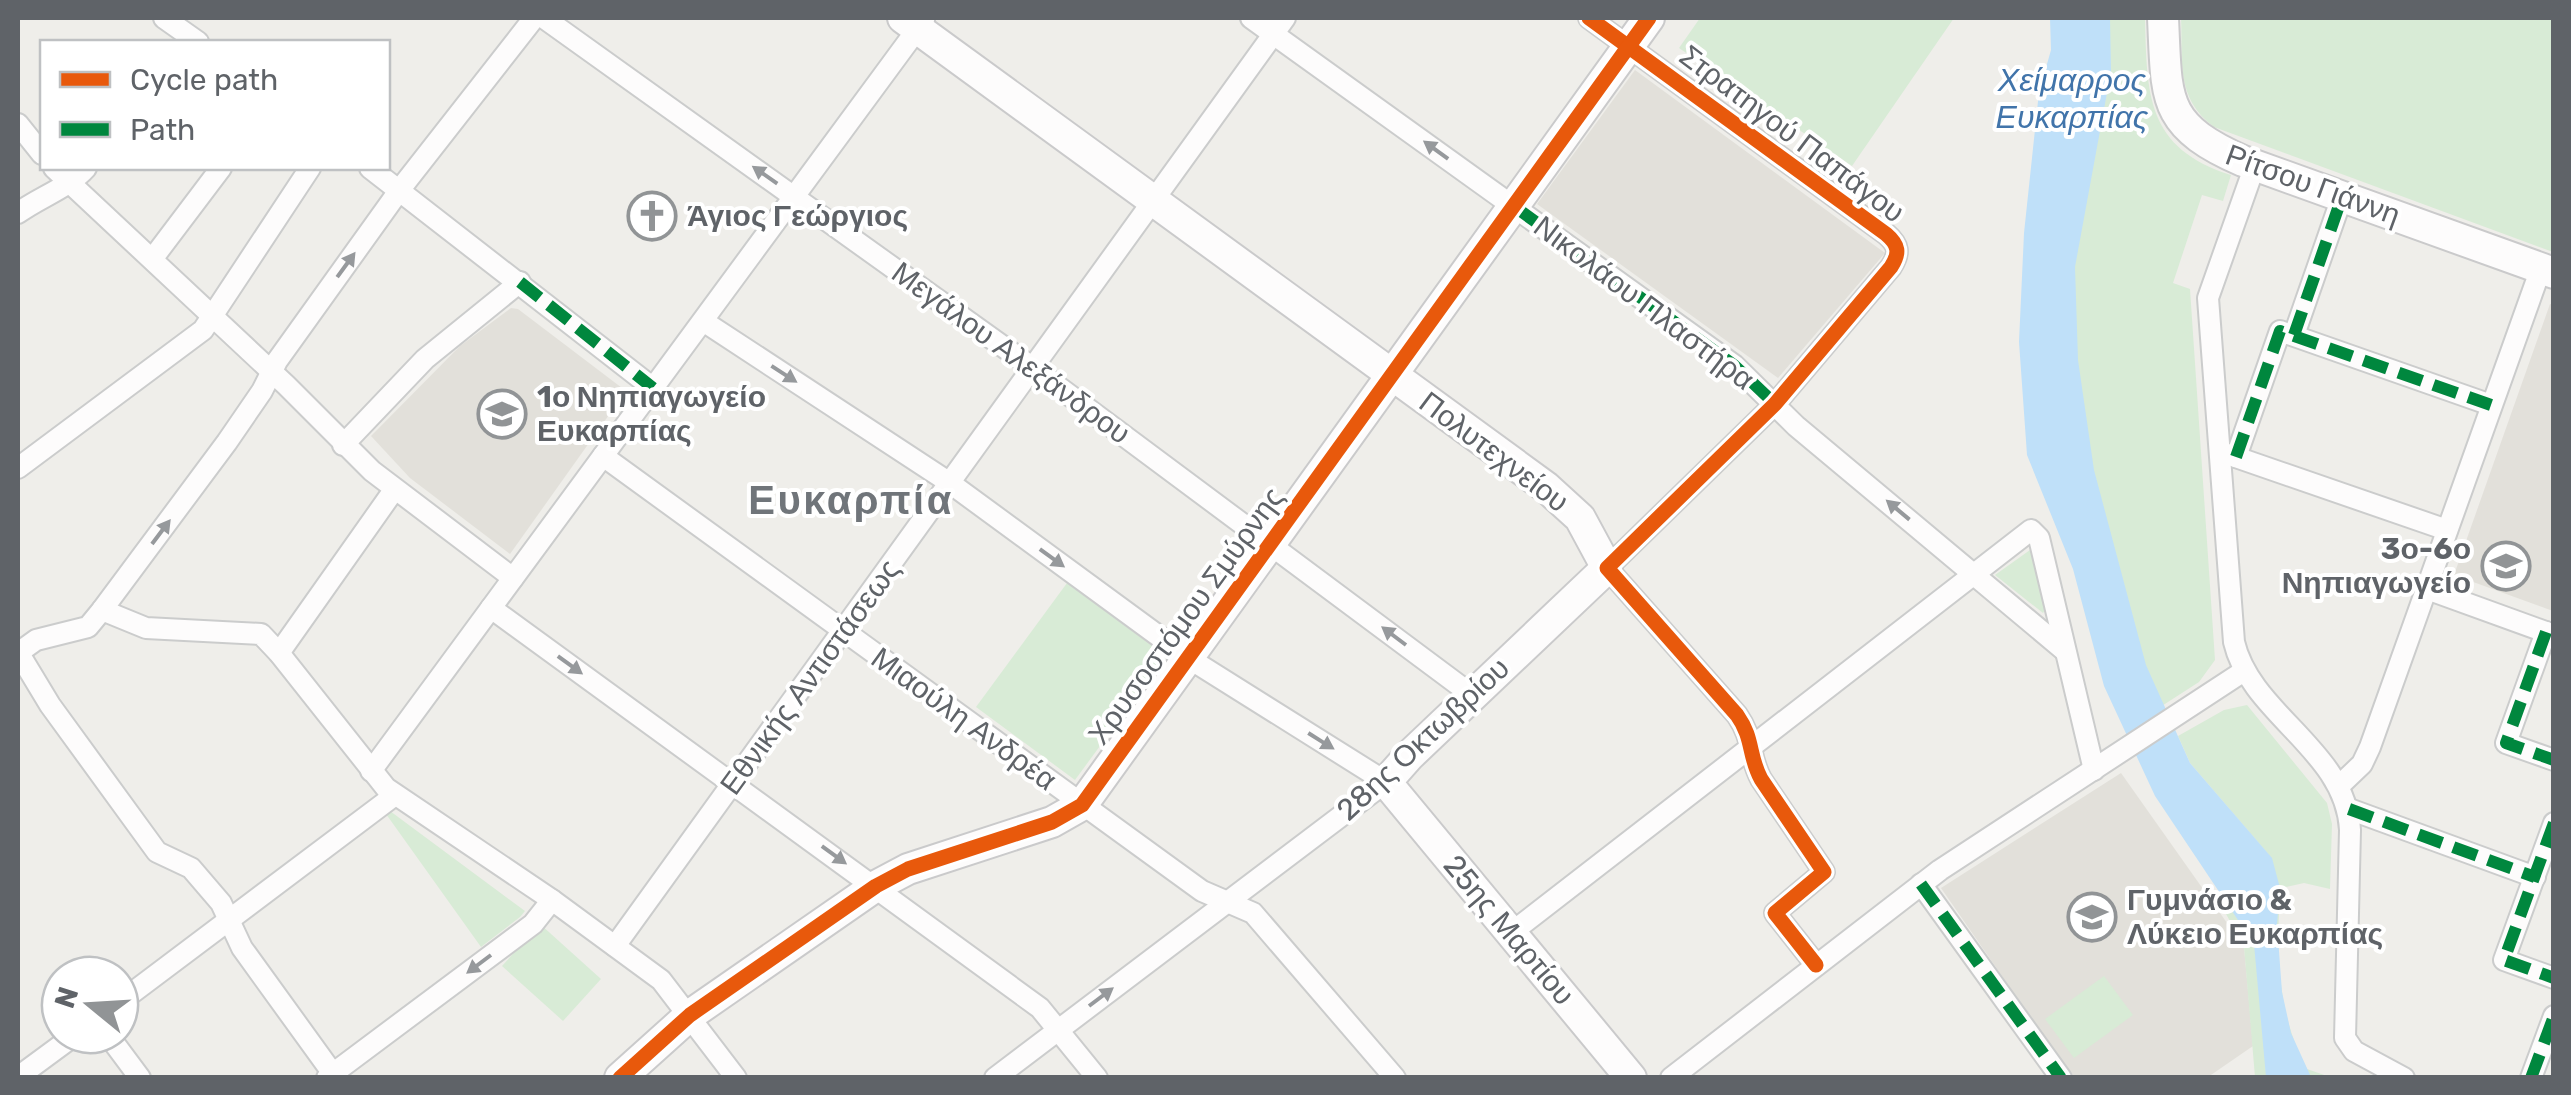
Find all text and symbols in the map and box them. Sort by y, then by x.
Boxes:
street label: Στρατηγού Παπάγου [1673,38,1911,230]
legend [40,40,390,170]
water label: Χείμαρρος Ευκαρπίας [1996,61,2149,136]
text: Cycle path [130,62,278,98]
text: Path [130,112,195,148]
street label: Ρίτσου Γιάννη [2221,137,2405,233]
one-way arrow [1422,141,1449,160]
one-way arrow [752,166,778,185]
church icon: Άγιος Γεώργιος [626,190,678,242]
place label: Άγιος Γεώργιος [687,198,908,234]
street label: Νικολάου Πλαστήρα [1527,208,1761,398]
one-way arrow [336,252,355,278]
street label: Μεγάλου Αλεξάνδρου [885,254,1137,452]
one-way arrow [771,365,798,383]
place label: 1ο Νηπιαγωγείο Ευκαρπίας [537,379,766,449]
street label: Πολυτεχνείου [1412,384,1576,520]
school or university icon: 1ο Νηπιαγωγείο Ευκαρπίας [476,388,528,440]
district label: Ευκαρπία [748,477,954,524]
street label: Χρυσοστόμου Σμύρνης [1081,480,1291,752]
one-way arrow [1886,500,1911,521]
one-way arrow [150,519,170,545]
place label: 3ο-6ο Νηπιαγωγείο [2282,531,2471,601]
school or university icon: 3ο-6ο Νηπιαγωγείο [2480,540,2532,592]
one-way arrow [1039,548,1065,568]
street label: Εθνικής Αντιστάσεως [713,552,907,802]
one-way arrow [1381,627,1407,647]
street label: Μιαούλη Ανδρέα [864,640,1064,798]
street label: 28ης Οκτωβρίου [1329,650,1517,828]
one-way arrow [557,655,584,674]
one-way arrow [1307,732,1335,749]
one-way arrow [821,845,847,865]
street label: 25ης Μαρτίου [1436,848,1582,1012]
place label: Γυμνάσιο & Λύκειο Ευκαρπίας [2127,882,2383,952]
school or university icon: Γυμνάσιο & Λύκειο Ευκαρπίας [2066,891,2118,943]
one-way arrow [466,954,492,974]
north arrow [40,955,140,1055]
text: N [48,983,86,1012]
one-way arrow [1088,988,1114,1008]

